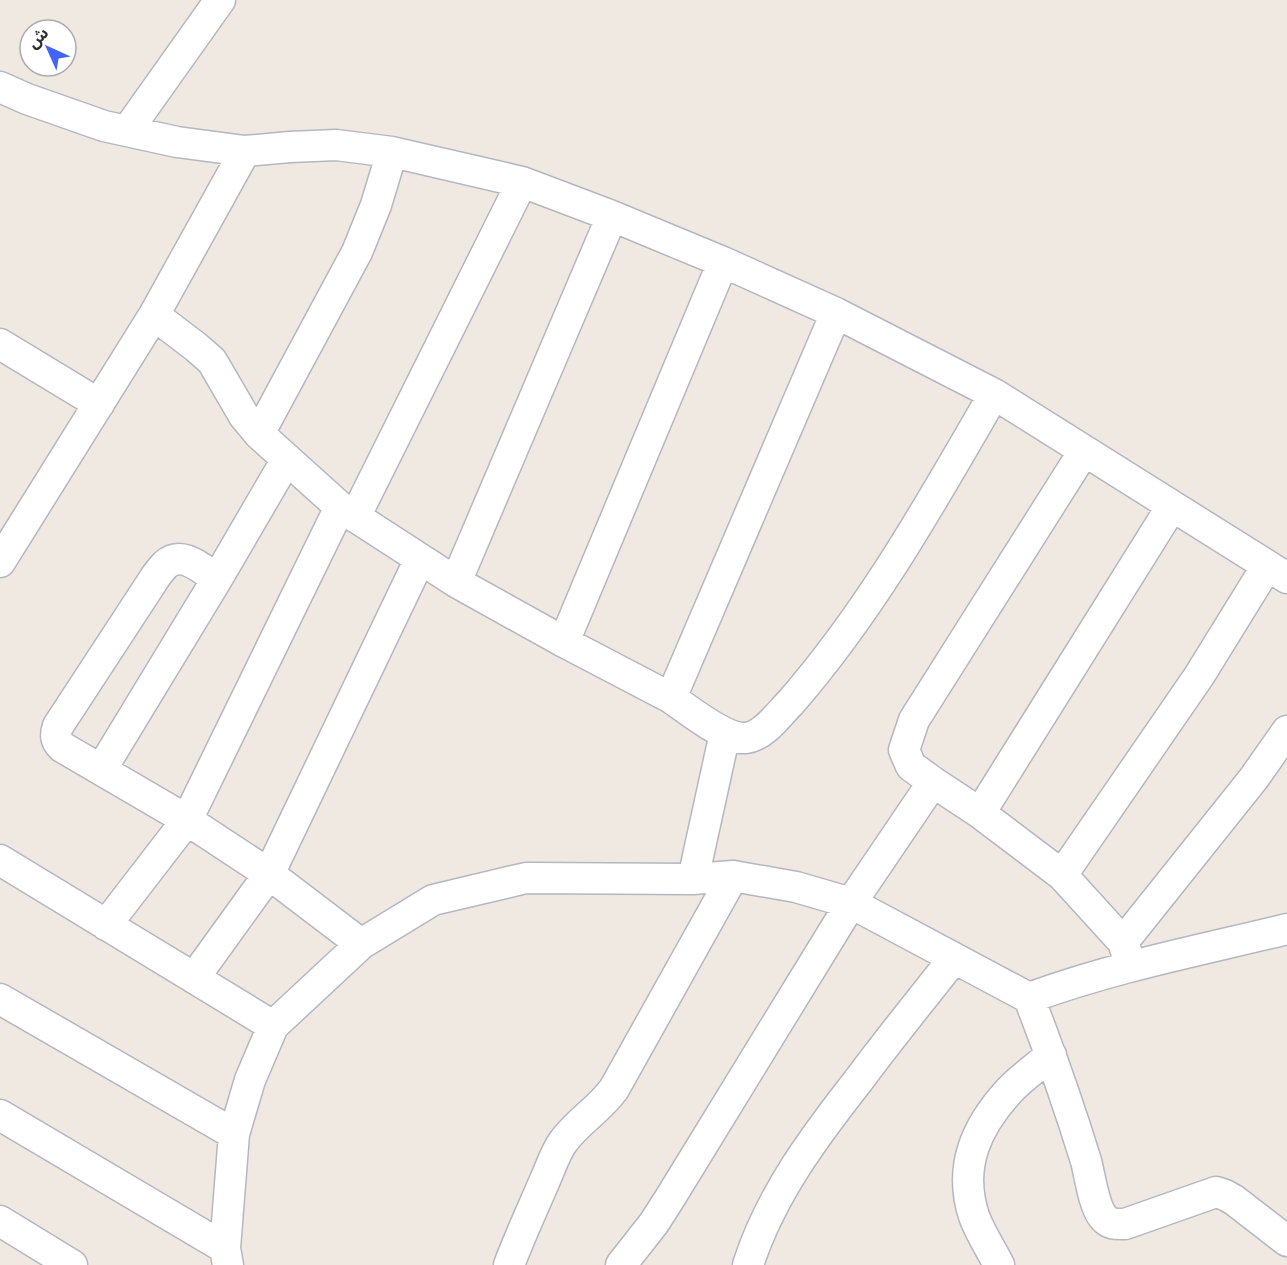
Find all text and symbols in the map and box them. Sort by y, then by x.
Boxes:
north arrow [18,18,78,78]
text: ش [22,22,54,54]

